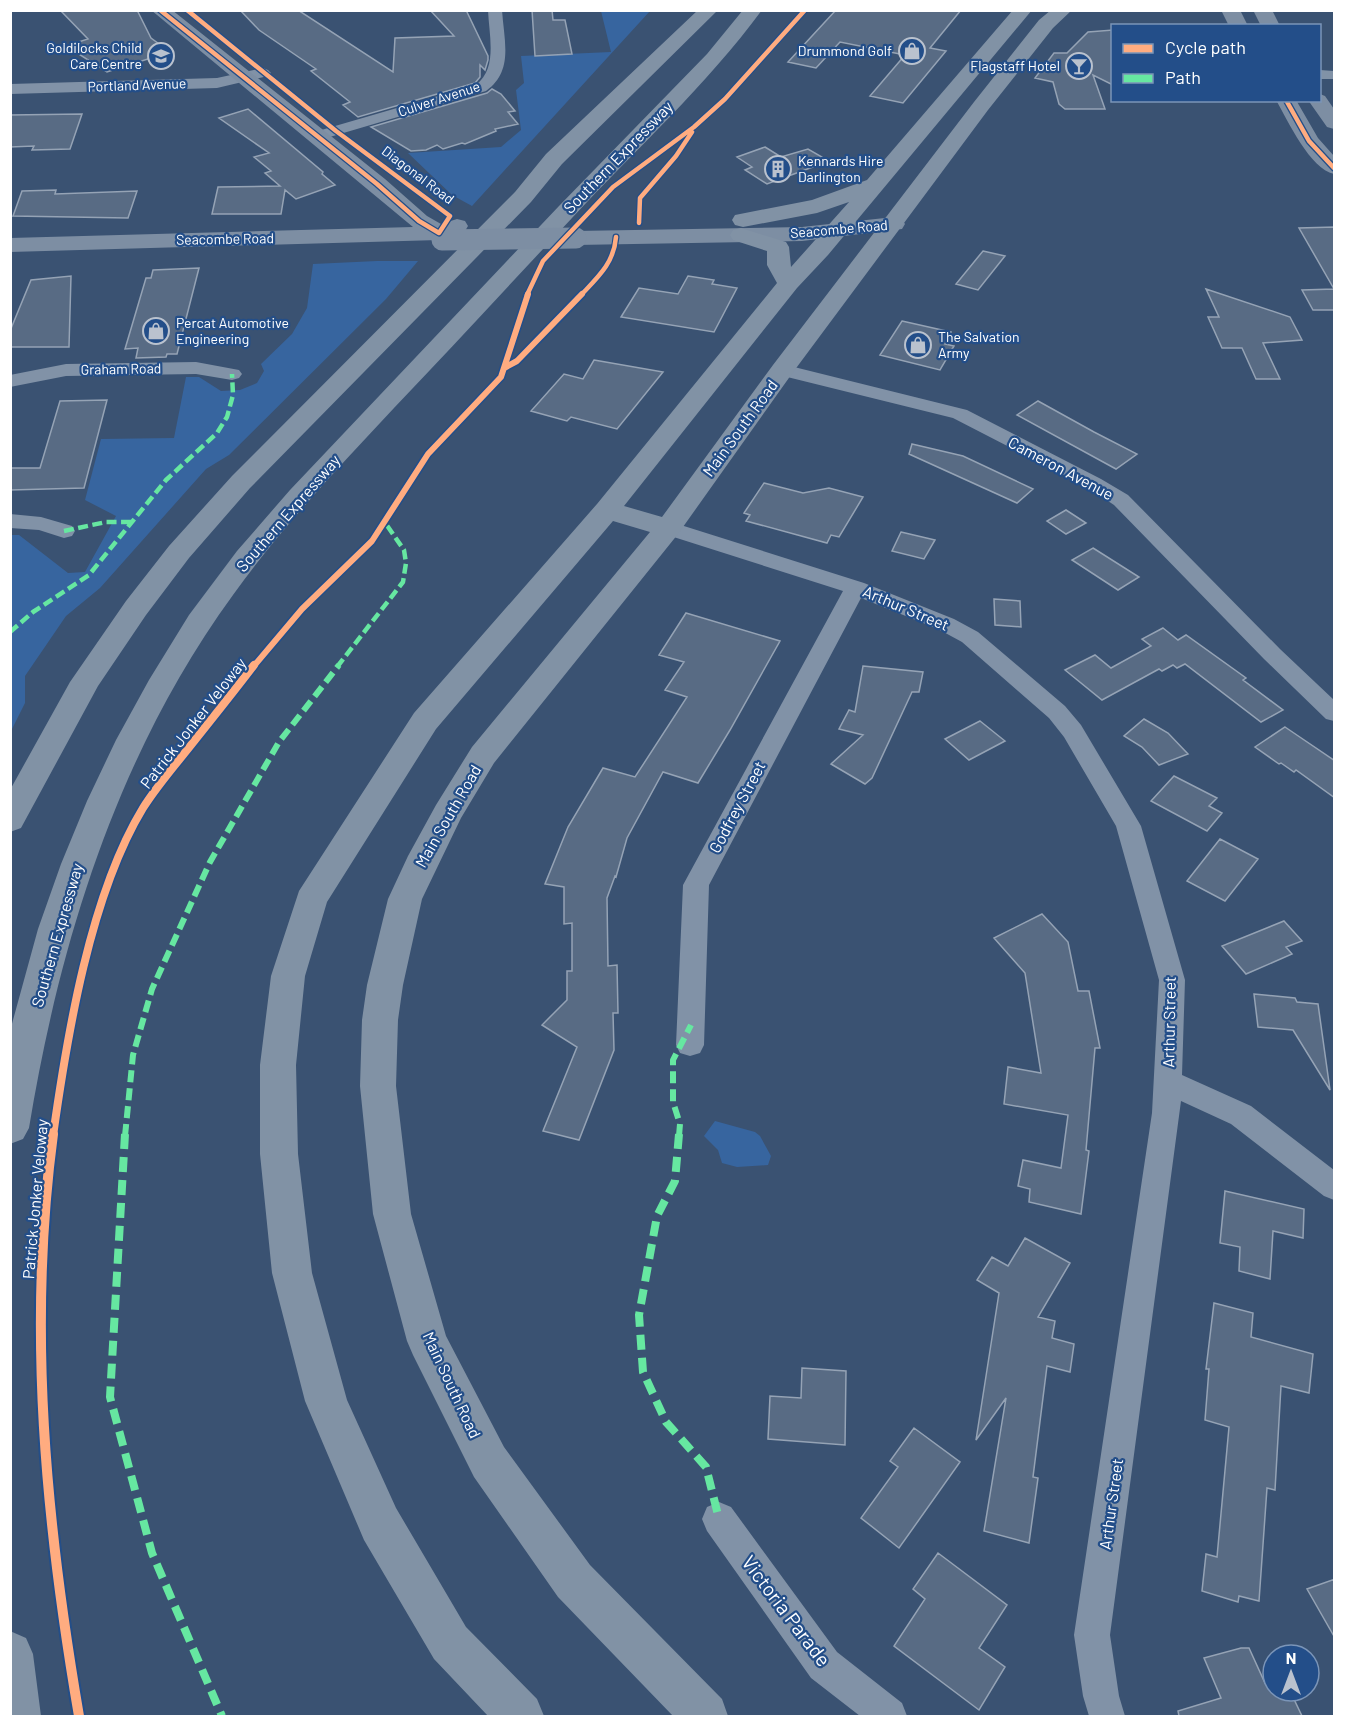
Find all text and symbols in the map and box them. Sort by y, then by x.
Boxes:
legend [1111,24,1321,102]
shop icon: Drummond Golf [897,36,927,66]
text: Cycle path [1165,36,1246,58]
place label: Goldilocks Child Care Centre [46,39,142,72]
school or university icon: Goldilocks Child Care Centre [146,41,176,71]
place label: Drummond Golf [798,42,892,59]
bar icon: Flagstaff Hotel [1064,51,1094,81]
place label: Flagstaff Hotel [970,57,1060,74]
text: Path [1165,66,1201,88]
street label: Portland Avenue [87,74,187,95]
street label: Culver Avenue [396,77,482,120]
street label: Southern Expressway [559,96,677,217]
street label: Diagonal Road [379,142,458,207]
place label: Kennards Hire Darlington [798,152,883,185]
building icon: Kennards Hire Darlington [763,154,793,184]
street label: Seacombe Road [789,216,888,241]
street label: Seacombe Road [176,229,274,248]
place label: Percat Automotive Engineering [176,314,289,347]
shop icon: Percat Automotive Engineering [141,316,171,346]
place label: The Salvation Army [938,328,1020,361]
shop icon: The Salvation Army [903,330,933,360]
street label: Graham Road [80,359,162,378]
street label: Main South Road [698,376,781,480]
street label: Cameron Avenue [1005,432,1117,503]
street label: Southern Expressway [232,450,344,575]
street label: Arthur Street [860,581,952,634]
street label: Patrick Jonker Veloway [136,653,250,792]
street label: Godfrey Street [704,758,769,856]
street label: Main South Road [411,761,485,870]
street label: Southern Expressway [27,860,86,1009]
street label: Arthur Street [1158,976,1179,1068]
street label: Patrick Jonker Veloway [18,1117,51,1280]
street label: Main South Road [420,1329,485,1441]
street label: Arthur Street [1095,1457,1126,1551]
street label: Victoria Parade [737,1550,836,1671]
north arrow [1261,1643,1321,1703]
text: N [1286,1648,1296,1667]

